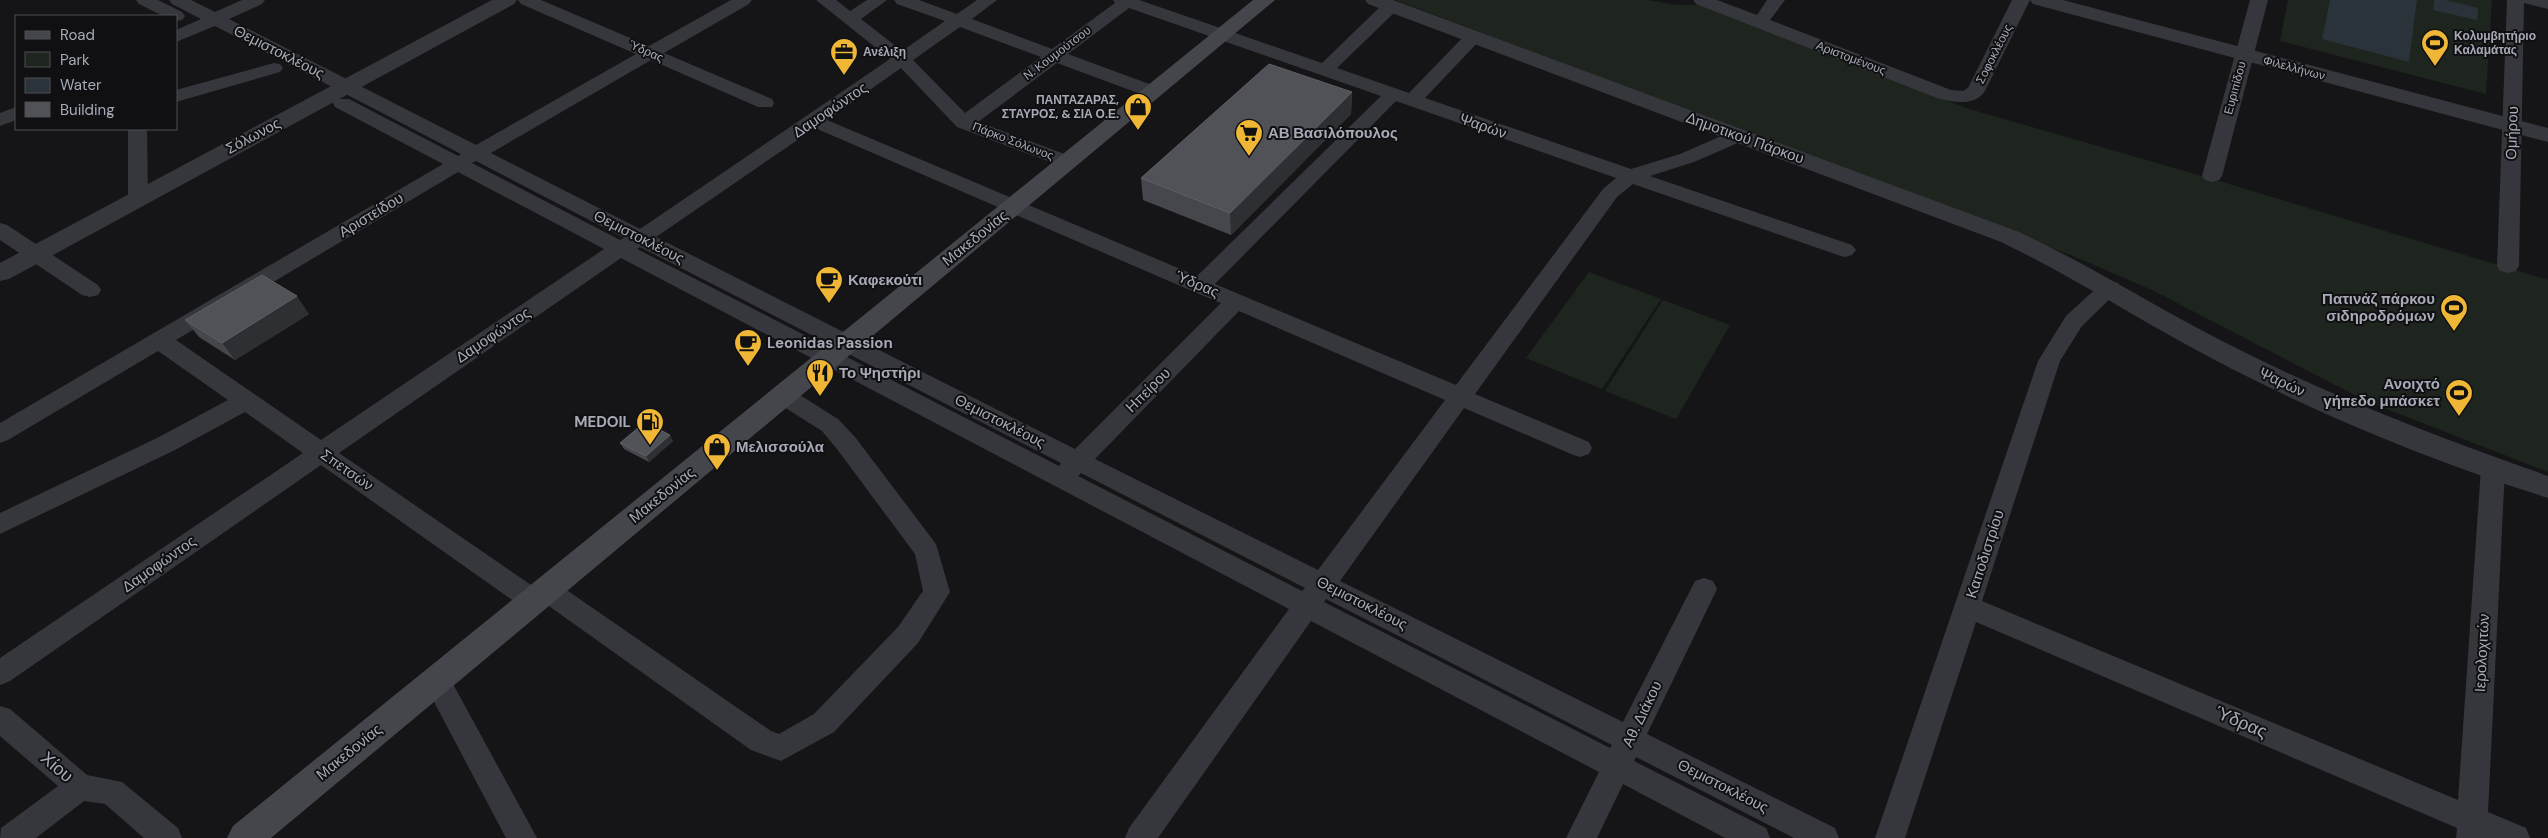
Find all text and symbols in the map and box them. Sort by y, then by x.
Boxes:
legend [15,15,178,130]
street label: Θεμιστοκλέους [230,21,328,83]
street label: Σοφοκλέους [1972,21,2016,87]
street label: Ν. Κουμούτσου [1020,22,1094,84]
text: Road [60,25,95,45]
sports icon: Κολυμβητήριο Καλαμάτας [2420,28,2450,67]
place label: Κολυμβητήριο Καλαμάτας [2454,28,2536,58]
street label: Ύδρας [626,36,666,66]
office icon: Ανέλιξη [829,37,859,76]
street label: Αριστομένους [1814,37,1888,79]
place label: Ανέλιξη [863,44,906,60]
text: Park [60,50,90,70]
street label: Φιλελλήνων [2261,52,2327,84]
street label: Ευριπίδου [2220,60,2250,116]
text: Water [60,75,102,95]
street label: Δαμοφώντος [789,78,871,142]
place label: ΠΑΝΤΑΖΑΡΑΣ, ΣΤΑΥΡΟΣ, & ΣΙΑ Ο.Ε. [1002,92,1119,122]
shop icon: ΠΑΝΤΑΖΑΡΑΣ, ΣΤΑΥΡΟΣ, & ΣΙΑ Ο.Ε. [1123,92,1153,131]
text: Building [60,100,115,120]
street label: Ομήρου [2501,106,2523,160]
street label: Δημοτικού Πάρκου [1683,107,1807,169]
street label: Ψαρών [1457,109,1509,143]
street label: Σόλωνος [222,113,284,159]
street label: Πάρκο Σόλωνος [970,118,1056,164]
supermarket icon: ΑΒ Βασιλόπουλος [1234,118,1264,157]
place label: ΑΒ Βασιλόπουλος [1268,123,1398,143]
street label: Αριστείδου [335,188,407,242]
street label: Μακεδονίας [938,205,1012,271]
street label: Θεμιστοκλέους [590,206,688,268]
cafe icon: Καφεκούτι [814,265,844,304]
street label: Ύδρας [1172,266,1222,302]
place label: Καφεκούτι [848,270,922,290]
place label: Πατινάζ πάρκου σιδηροδρόμων [2322,289,2435,326]
sports icon: Πατινάζ πάρκου σιδηροδρόμων [2439,293,2469,332]
street label: Δαμοφώντος [452,303,534,367]
cafe icon: Leonidas Passion [733,328,763,367]
place label: Leonidas Passion [767,333,893,353]
restaurant icon: Το Ψηστήρι [805,358,835,397]
place label: Το Ψηστήρι [839,363,921,383]
street label: Ηπείρου [1121,363,1175,417]
street label: Ψαρών [2256,363,2308,401]
place label: Ανοιχτό γήπεδο μπάσκετ [2323,374,2440,411]
sports icon: Ανοιχτό γήπεδο μπάσκετ [2444,378,2474,417]
street label: Θεμιστοκλέους [951,390,1049,452]
fuel station icon: MEDOIL [635,407,665,446]
place label: MEDOIL [574,412,631,432]
shop icon: Μελισσούλα [702,432,732,471]
place label: Μελισσούλα [736,437,825,457]
street label: Σπετσών [317,445,377,495]
street label: Μακεδονίας [625,462,699,528]
street label: Καποδιστρίου [1961,507,2009,601]
street label: Δαμοφώντος [118,531,200,597]
street label: Θεμιστοκλέους [1313,572,1411,634]
street label: Ιερολοχιτών [2470,613,2494,693]
street label: Αθ. Διάκου [1617,678,1667,750]
street label: Ύδρας [2211,700,2271,744]
street label: Μακεδονίας [312,719,386,785]
street label: Χίου [36,746,78,788]
street label: Θεμιστοκλέους [1674,755,1772,817]

